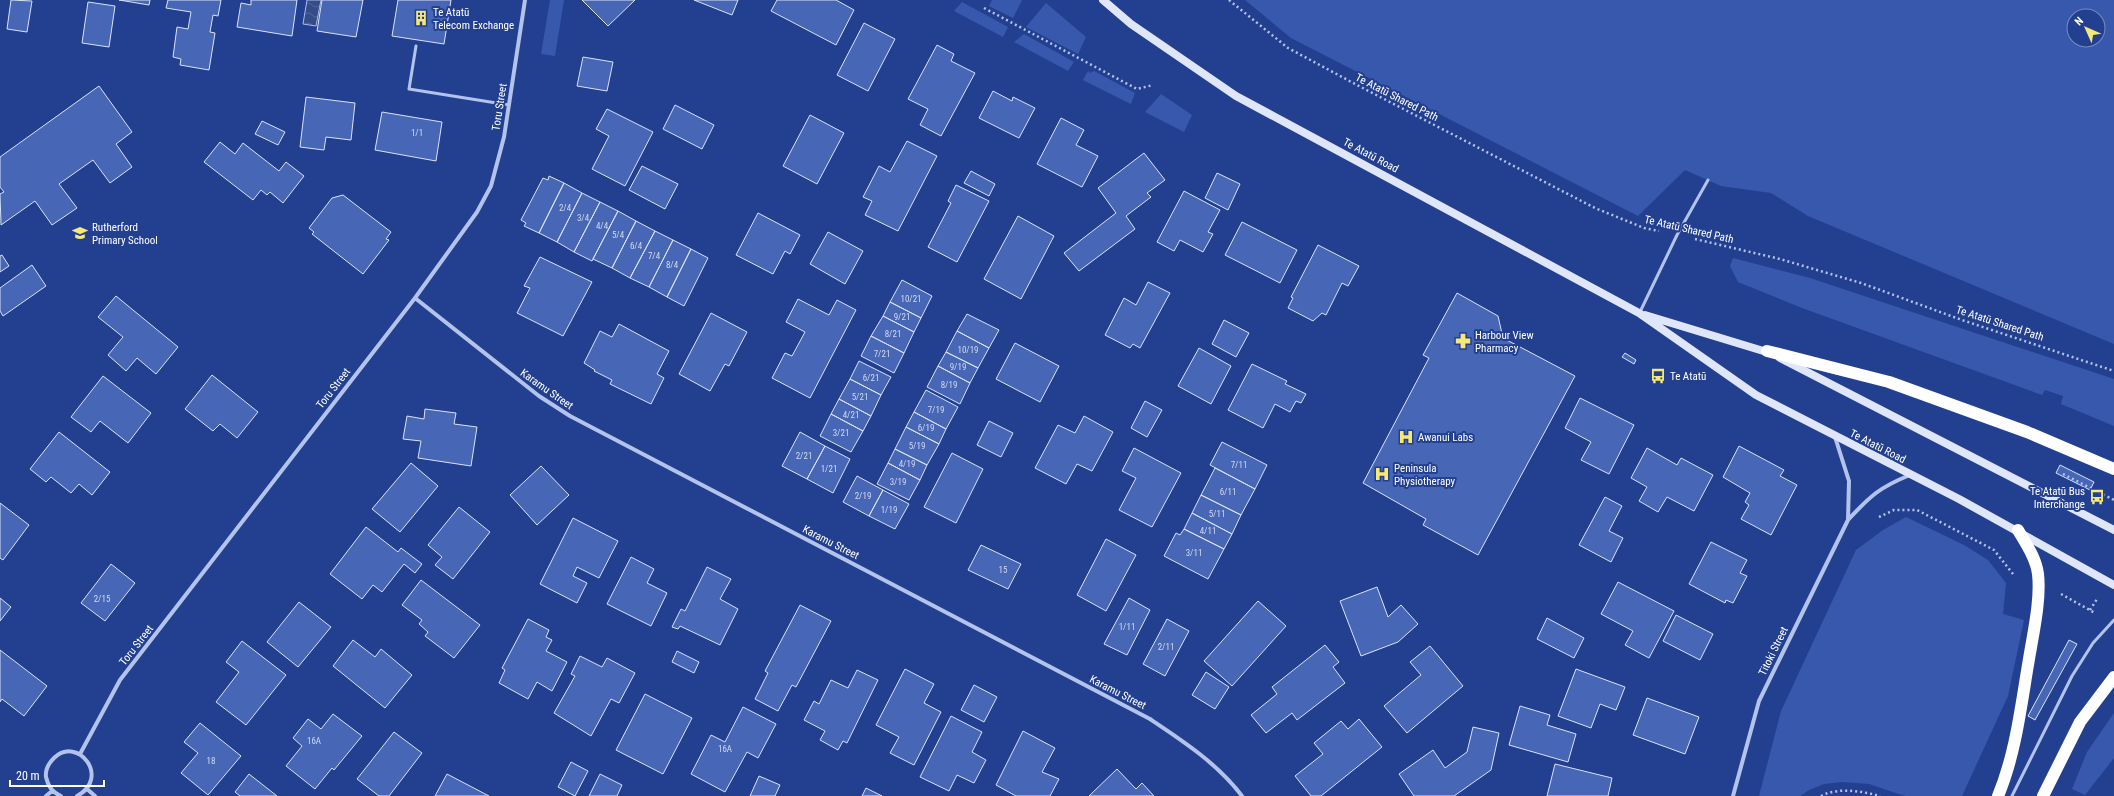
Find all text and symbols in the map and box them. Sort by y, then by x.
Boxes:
place label: Te Atatū Telecom Exchange [433,6,514,32]
north arrow [2066,8,2106,48]
building icon: Te Atatū Telecom Exchange [412,9,430,27]
text: N [2072,14,2086,28]
street label: Te Atatū Shared Path [1353,71,1440,124]
street label: Toru Street [489,83,510,132]
house number: 1/1 [411,128,423,138]
street label: Te Atatū Road [1341,135,1401,175]
house number: 2/4 [559,203,572,213]
house number: 3/4 [577,213,590,223]
street label: Te Atatū Shared Path [1643,213,1735,246]
place label: Rutherford Primary School [92,221,158,247]
house number: 4/4 [596,221,609,231]
school or university icon: Rutherford Primary School [71,224,89,242]
house number: 5/4 [612,230,625,240]
house number: 6/4 [630,241,643,251]
house number: 7/4 [648,251,661,261]
house number: 8/4 [666,260,679,270]
house number: 10/21 [900,294,922,304]
street label: Te Atatū Shared Path [1954,303,2045,344]
house number: 9/21 [894,312,910,322]
house number: 8/21 [885,329,901,339]
place label: Harbour View Pharmacy [1475,329,1534,355]
pharmacy icon: Harbour View Pharmacy [1454,332,1472,350]
house number: 10/19 [957,345,979,355]
house number: 7/21 [874,349,890,359]
house number: 9/19 [950,362,966,372]
street label: Toru Street [314,366,353,411]
street label: Karamu Street [518,366,576,412]
bus stop icon: Te Atatū [1649,367,1667,385]
place label: Te Atatū [1670,370,1706,383]
house number: 6/21 [863,373,879,383]
house number: 8/19 [941,380,957,390]
house number: 5/21 [852,392,868,402]
house number: 7/19 [928,405,944,415]
house number: 4/21 [843,410,859,420]
house number: 6/19 [918,423,934,433]
street label: Te Atatū Road [1848,427,1908,466]
house number: 3/21 [833,428,849,438]
hospital icon: Awanui Labs [1397,428,1415,446]
place label: Awanui Labs [1418,431,1473,444]
house number: 5/19 [909,441,925,451]
house number: 2/21 [796,451,812,461]
house number: 4/19 [899,459,915,469]
house number: 7/11 [1231,460,1247,470]
place label: Peninsula Physiotherapy [1394,462,1456,488]
house number: 1/21 [821,464,837,474]
hospital icon: Peninsula Physiotherapy [1373,465,1391,483]
house number: 3/19 [890,477,906,487]
place label: Te Atatū Bus Interchange [2030,485,2085,511]
house number: 6/11 [1220,487,1236,497]
bus stop icon: Te Atatū Bus Interchange [2088,488,2106,506]
house number: 2/19 [855,491,871,501]
house number: 1/19 [881,505,897,515]
house number: 5/11 [1209,509,1225,519]
street label: Karamu Street [800,523,861,562]
house number: 4/11 [1200,526,1216,536]
house number: 3/11 [1186,548,1202,558]
house number: 15 [999,565,1008,575]
house number: 2/15 [94,594,111,604]
house number: 1/11 [1119,622,1135,632]
street label: Toru Street [117,623,156,668]
street label: Titoki Street [1756,625,1791,678]
house number: 2/11 [1158,642,1174,652]
street label: Karamu Street [1087,673,1148,712]
house number: 16A [307,736,321,746]
house number: 16A [718,744,732,754]
house number: 18 [207,756,215,766]
scale bar [10,762,104,788]
text: 20 m [16,769,40,783]

